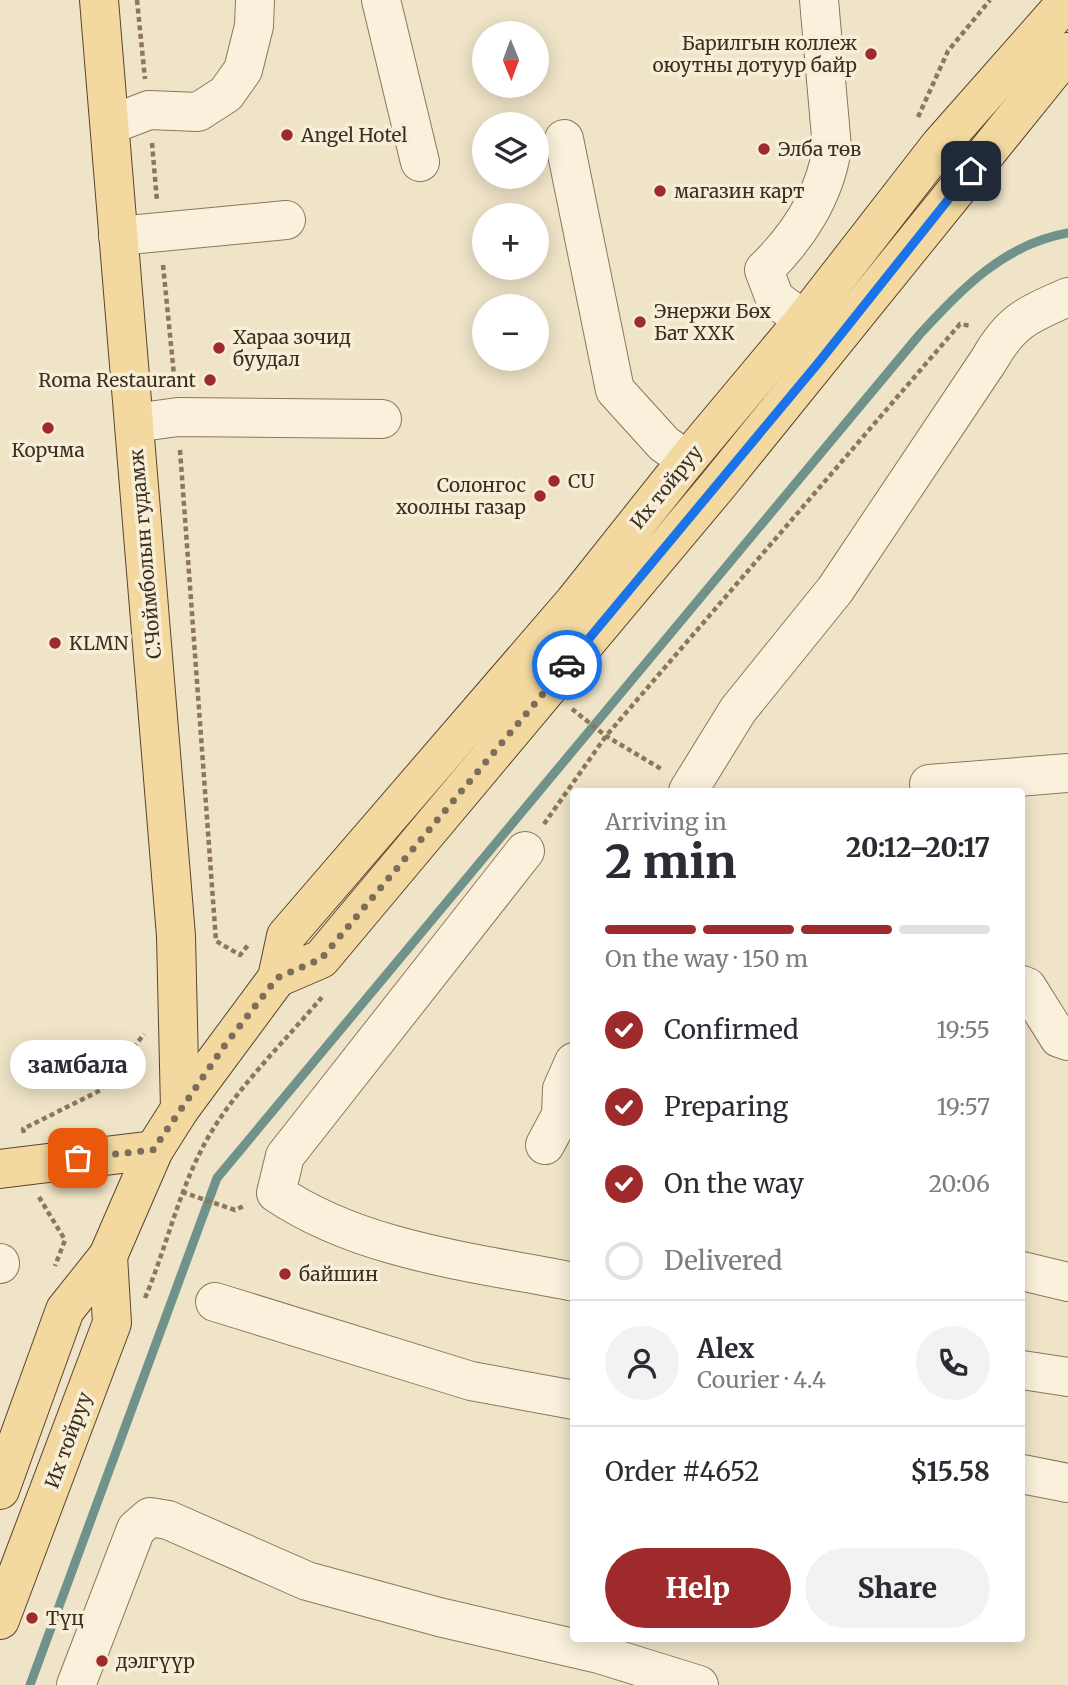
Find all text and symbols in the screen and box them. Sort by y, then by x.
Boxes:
north arrow [472,21,550,98]
map controls [472,21,549,371]
place label: Барилгын коллеж оюутны дотуур байр [652,31,857,77]
marker: Барилгын коллеж оюутны дотуур байр [863,46,879,62]
button: layers [472,112,549,189]
place label: Angel Hotel [300,123,407,147]
marker: Angel Hotel [279,127,295,143]
place label: Элба төв [778,137,861,161]
marker: Элба төв [756,141,772,157]
pin [941,141,1001,201]
icon: home [952,152,990,190]
place label: магазин карт [674,179,805,203]
marker: магазин карт [652,183,668,199]
button: + [472,203,549,280]
button: − [472,294,549,371]
place label: Энержи Бөх Бат ХХК [654,299,771,345]
marker: Энержи Бөх Бат ХХК [632,314,648,330]
place label: Хараа зочид буудал [233,325,351,371]
marker: Хараа зочид буудал [211,340,227,356]
place label: Roma Restaurant [38,368,197,392]
marker: Roma Restaurant [202,372,218,388]
marker: Корчма [40,420,56,436]
place label: Корчма [11,438,85,462]
street label: Их тойруу [625,440,707,534]
street label: С.Чоймболын гудамж [124,448,166,660]
place label: CU [568,469,595,493]
place label: Солонгос хоолны газар [396,473,526,519]
marker: CU [546,473,562,489]
marker: Солонгос хоолны газар [532,488,548,504]
courier [532,630,602,700]
place label: KLMN [69,631,129,655]
marker: KLMN [47,635,63,651]
icon: car [548,646,586,684]
text: Arriving in [605,807,727,836]
text: 20:12–20:17 [846,831,990,864]
text: 2 min [605,833,737,891]
text: On the way · 150 m [605,944,808,973]
icon: check [605,1011,643,1049]
text: Confirmed [664,1013,799,1046]
text: 19:55 [937,1015,990,1044]
callout: замбала [10,1039,146,1088]
text: замбала [28,1050,128,1079]
icon: check [605,1088,643,1126]
text: Preparing [664,1090,788,1123]
text: 19:57 [937,1092,990,1121]
pin [48,1128,108,1188]
icon: bag [59,1139,97,1177]
icon: check [605,1165,643,1203]
text: On the way [664,1167,804,1200]
text: 20:06 [928,1169,990,1198]
text: Delivered [664,1244,783,1277]
place label: байшин [299,1262,378,1286]
marker: байшин [277,1266,293,1282]
button: person [605,1326,679,1400]
button: phone [916,1326,990,1400]
text: Alex [697,1332,754,1365]
text: Courier · 4.4 [697,1365,826,1394]
street label: Их тойруу [39,1388,97,1492]
text: Order #4652 [605,1455,760,1488]
text: $15.58 [910,1455,990,1488]
button: Help [605,1548,791,1628]
button: Share [805,1548,990,1628]
place label: Түц [46,1606,84,1630]
marker: Түц [24,1610,40,1626]
place label: дэлгүүр [115,1649,195,1673]
marker: дэлгүүр [94,1653,110,1669]

